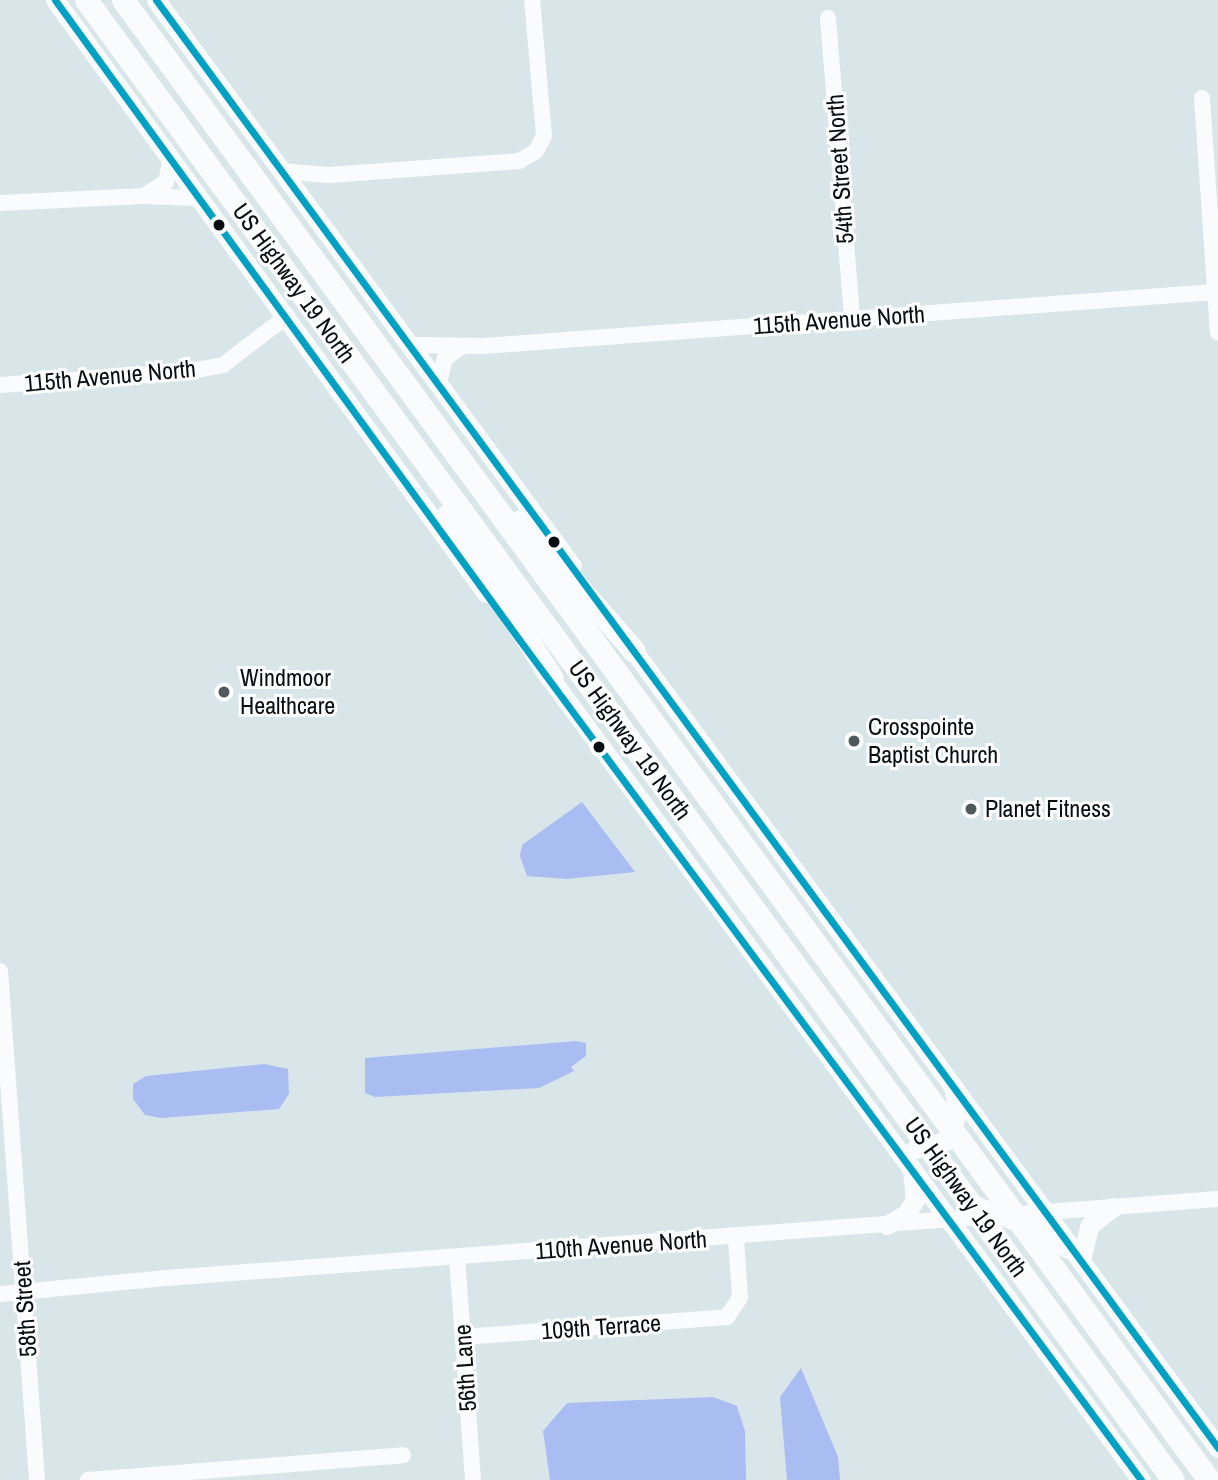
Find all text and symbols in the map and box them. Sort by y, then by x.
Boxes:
street label: 54th Street North [820,93,860,245]
street label: US Highway 19 North [226,198,362,368]
unlabelled marker [212,218,226,232]
street label: 115th Avenue North [752,300,926,340]
street label: 115th Avenue North [22,354,198,398]
unlabelled marker [547,535,561,549]
street label: US Highway 19 North [562,655,698,825]
place label: Windmoor Healthcare [240,664,335,720]
marker: Windmoor Healthcare [214,682,234,702]
place label: Crosspointe Baptist Church [868,713,998,769]
marker: Crosspointe Baptist Church [846,733,862,749]
unlabelled marker [592,740,606,754]
place label: Planet Fitness [985,795,1111,823]
marker: Planet Fitness [963,801,979,817]
street label: US Highway 19 North [898,1112,1034,1282]
street label: 110th Avenue North [534,1225,708,1265]
street label: 58th Street [7,1260,43,1358]
street label: 109th Terrace [540,1308,662,1346]
street label: 56th Lane [448,1323,482,1413]

